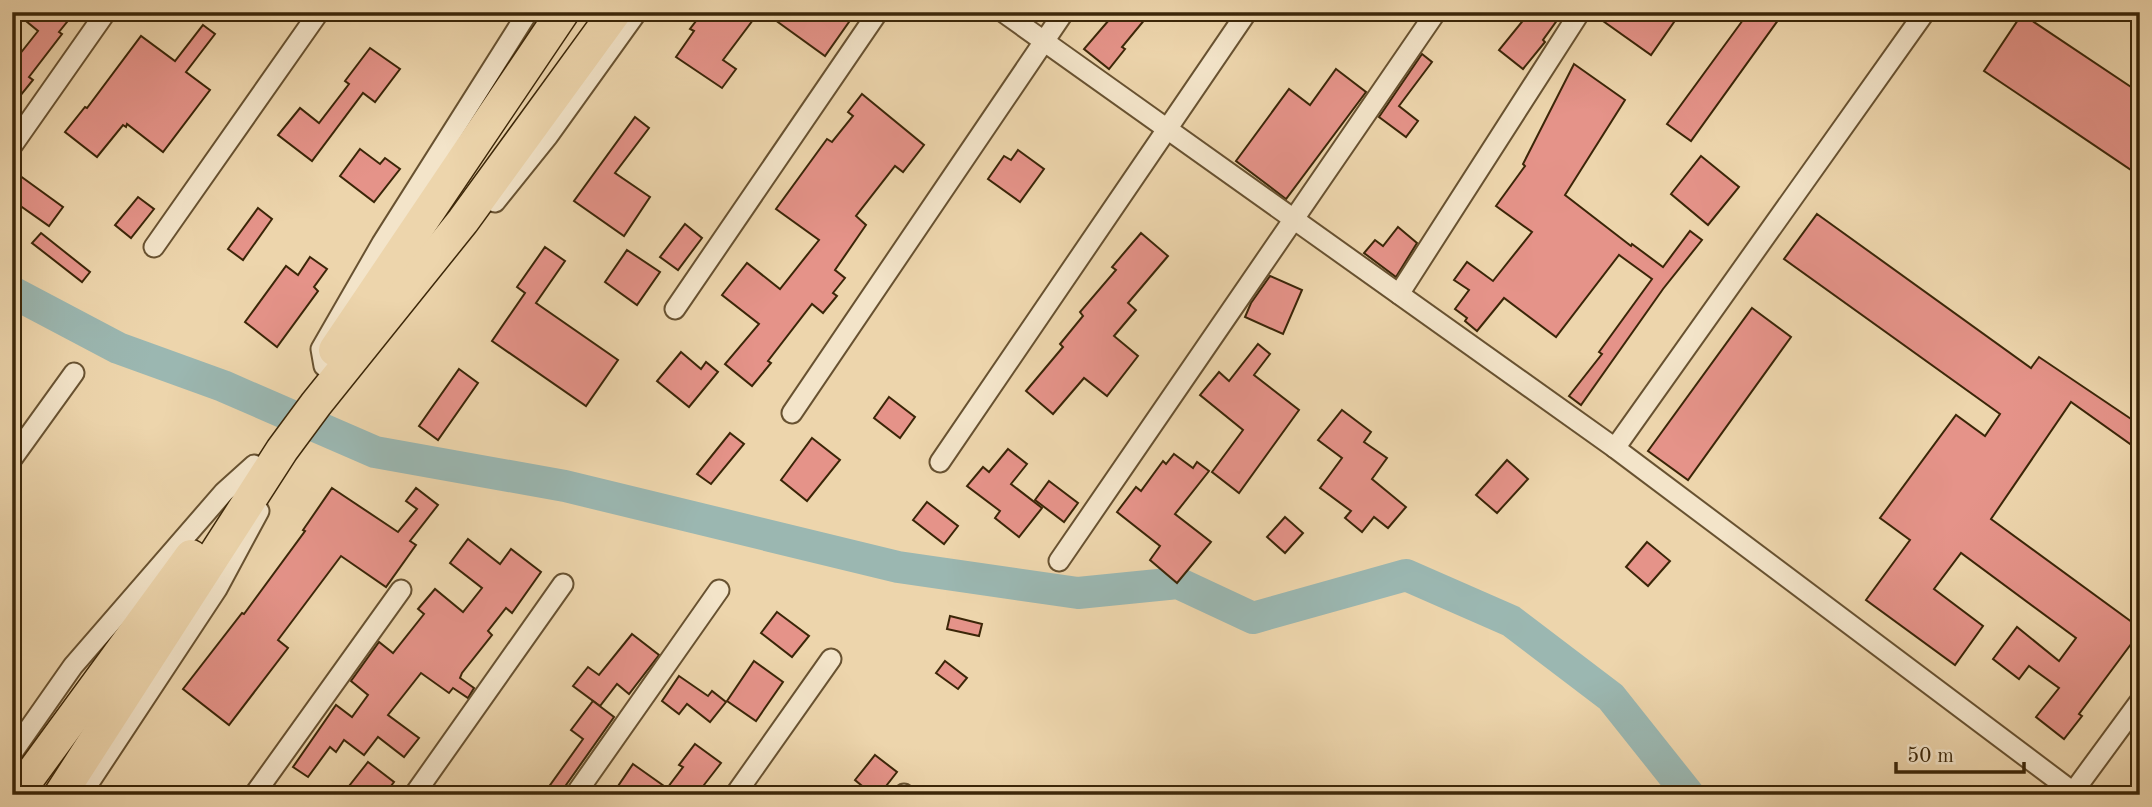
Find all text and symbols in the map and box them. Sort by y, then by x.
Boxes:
scale bar [1896,730,2024,774]
text: 50 m [1907,746,1954,767]

